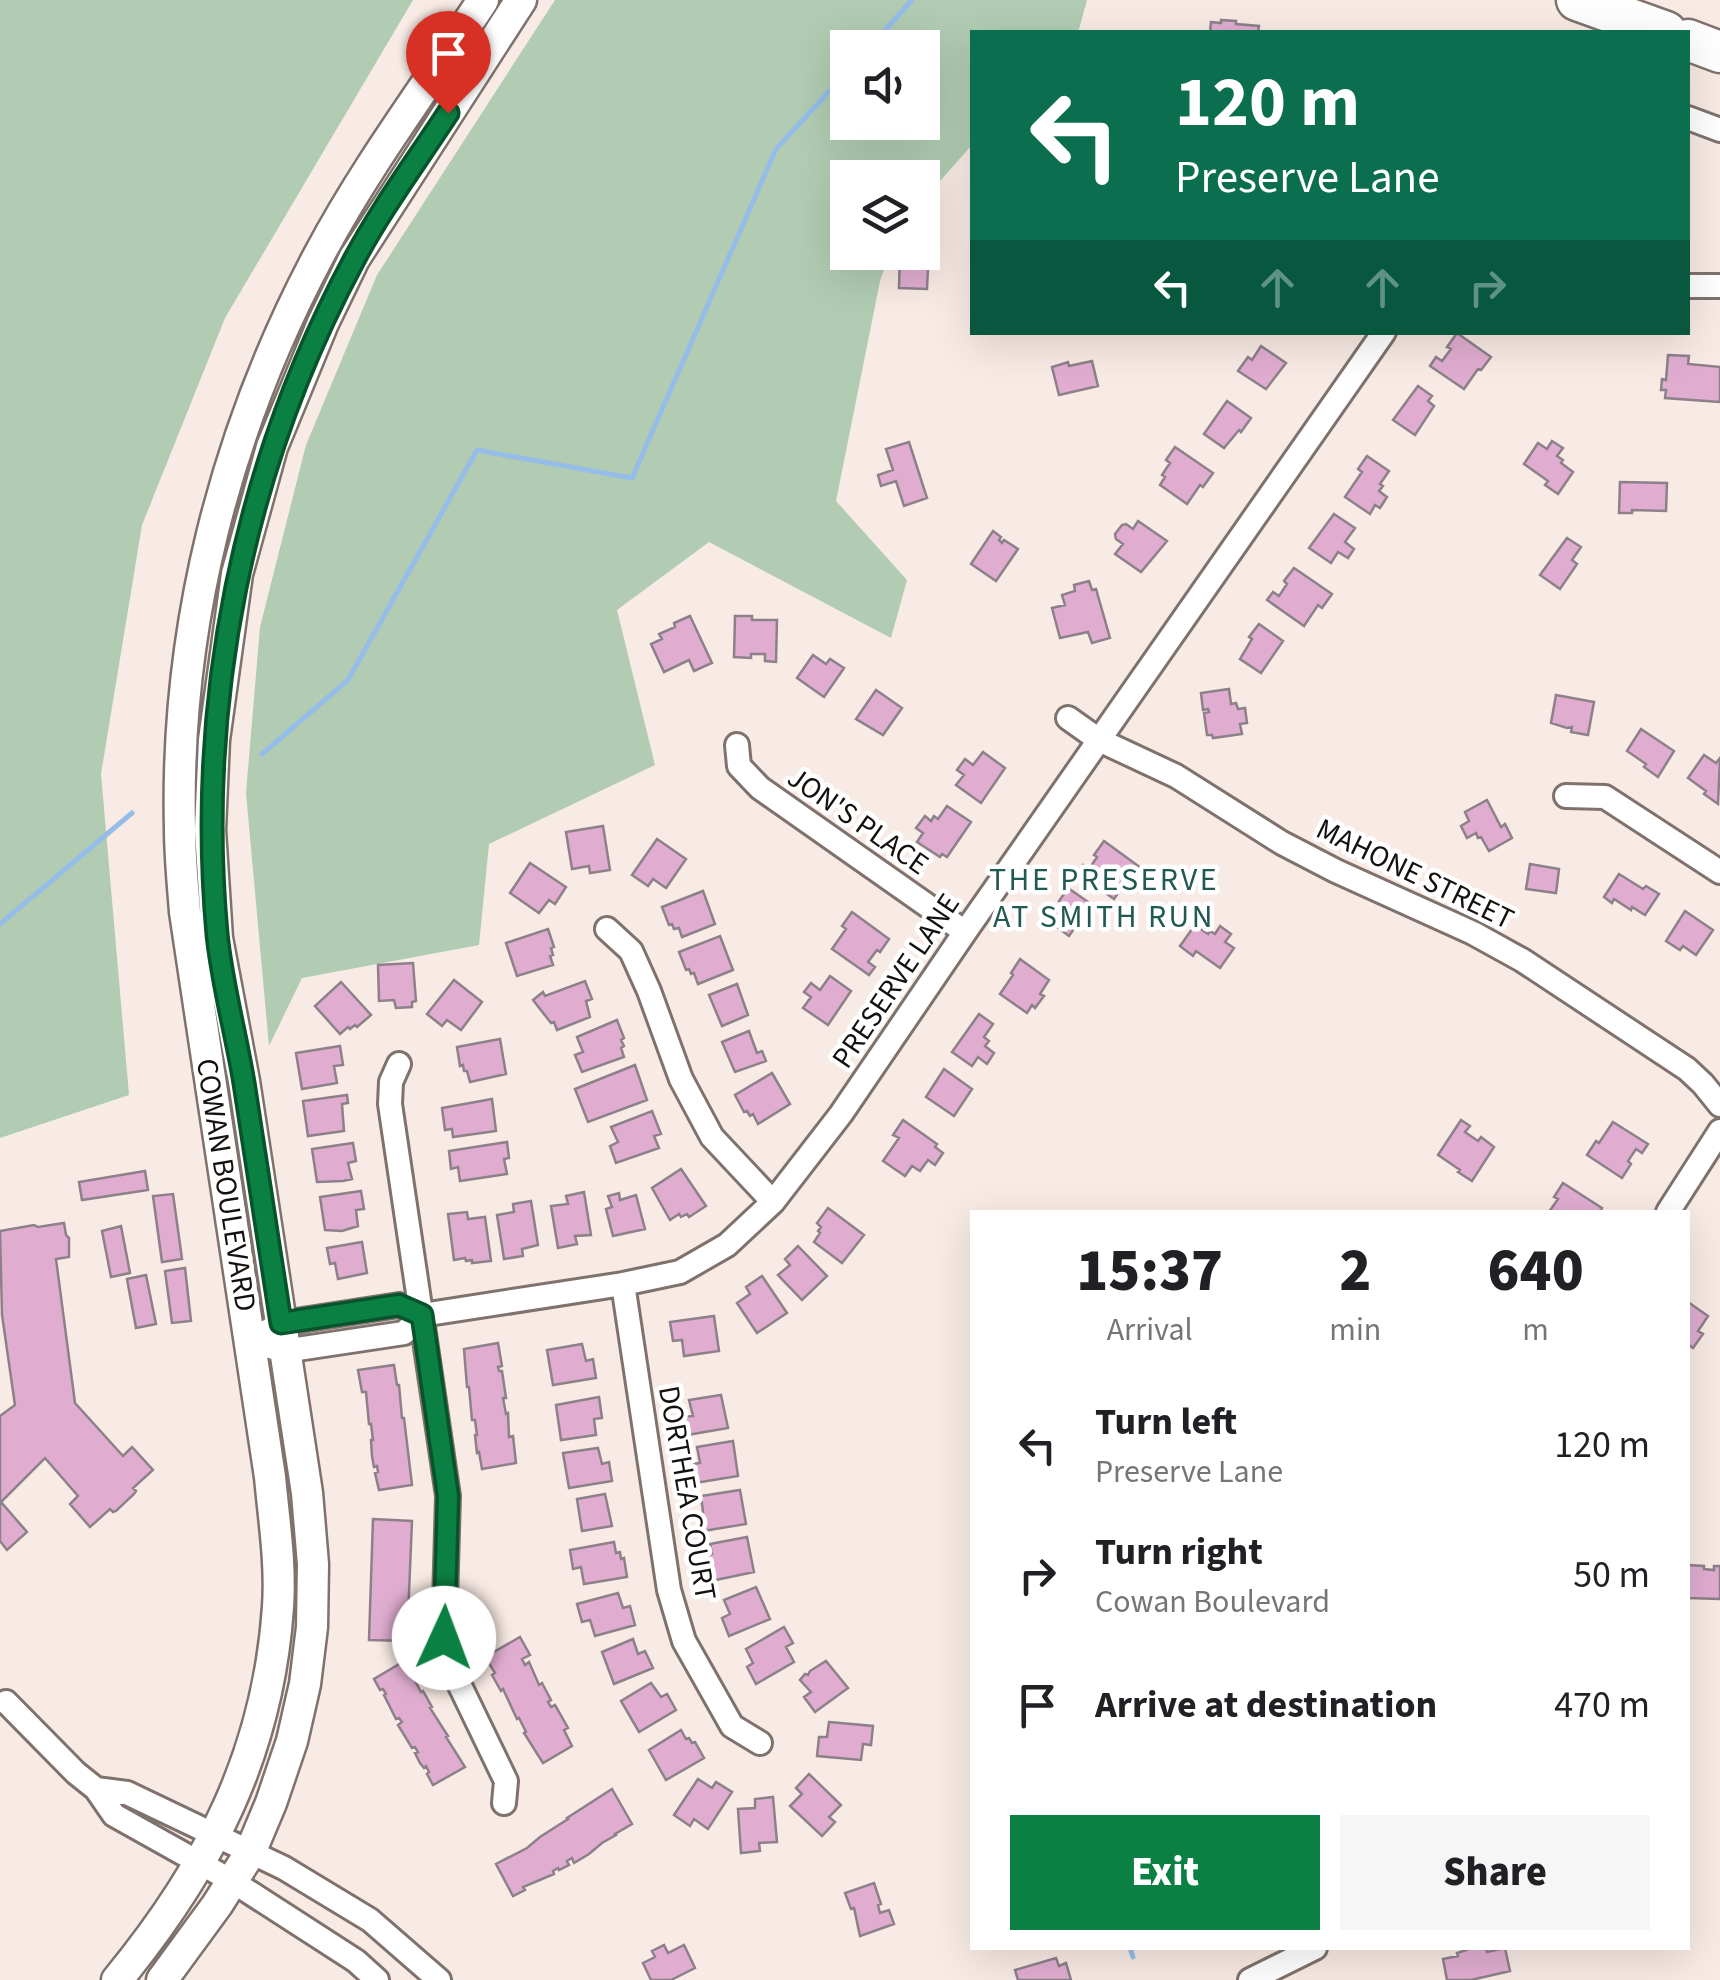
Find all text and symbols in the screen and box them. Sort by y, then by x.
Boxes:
pin [406,11,491,114]
icon: arrive [421,26,476,81]
map controls [830,30,940,270]
button: sound [830,30,940,140]
text: 120 m [1175,53,1360,153]
icon: left [1010,70,1140,200]
text: Preserve Lane [1175,146,1440,210]
button: layers [830,160,940,270]
icon: left [1145,260,1200,315]
icon: ahead [1250,260,1305,315]
icon: ahead [1355,260,1410,315]
icon: right [1460,260,1515,315]
street label: JON'S PLACE [779,757,937,885]
street label: MAHONE STREET [1309,808,1521,940]
district label: THE PRESERVE AT SMITH RUN [989,857,1219,940]
street label: PRESERVE LANE [822,885,970,1077]
street label: COWAN BOULEVARD [185,1055,267,1315]
text: 15:37 [1076,1229,1223,1314]
text: 2 [1339,1229,1371,1314]
text: 640 [1488,1229,1584,1314]
text: Arrival [1107,1307,1193,1353]
text: min [1329,1307,1381,1353]
text: m [1522,1307,1549,1353]
street label: DORTHEA COURT [647,1382,727,1604]
text: Turn left [1095,1395,1237,1449]
icon: left [1010,1418,1065,1473]
text: 120 m [1554,1418,1650,1472]
text: Preserve Lane [1095,1449,1283,1495]
text: Turn right [1095,1525,1263,1579]
icon: right [1010,1548,1065,1603]
text: 50 m [1573,1548,1650,1602]
text: Cowan Boulevard [1095,1579,1330,1625]
position arrow [392,1586,496,1690]
icon: arrive [1010,1678,1065,1733]
text: Arrive at destination [1095,1678,1437,1732]
text: 470 m [1554,1678,1650,1732]
button: Exit [1010,1815,1320,1930]
button: Share [1340,1815,1650,1930]

